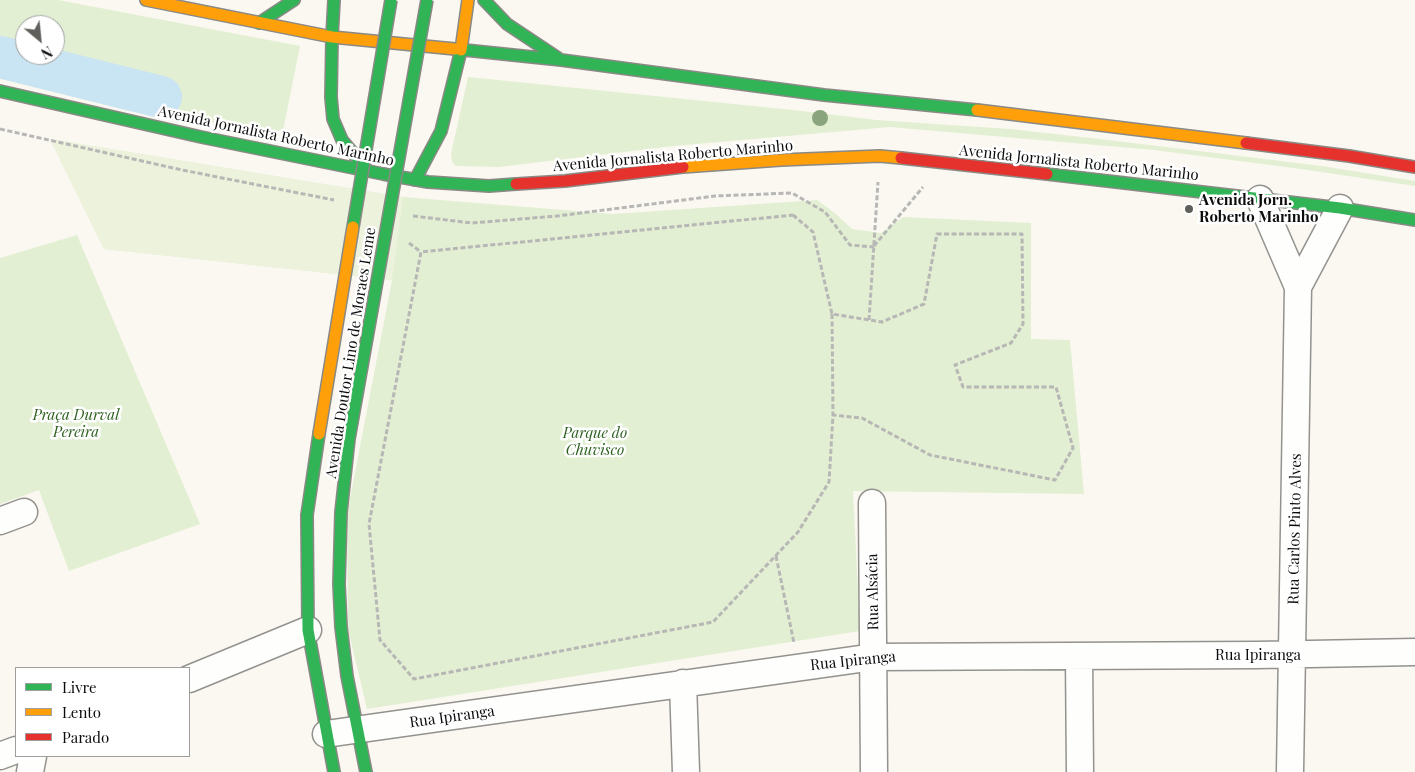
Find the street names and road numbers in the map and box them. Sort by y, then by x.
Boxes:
street label: Avenida Jornalista Roberto Marinho [156,102,396,170]
street label: Avenida Jornalista Roberto Marinho [552,137,794,175]
street label: Avenida Jornalista Roberto Marinho [958,141,1200,185]
street label: Avenida Doutor Lino de Moraes Leme [322,226,380,480]
street label: Rua Carlos Pinto Alves [1285,453,1305,605]
street label: Rua Alsácia [863,553,883,631]
street label: Rua Ipiranga [1215,646,1301,664]
street label: Rua Ipiranga [809,648,897,674]
street label: Rua Ipiranga [408,702,496,732]

